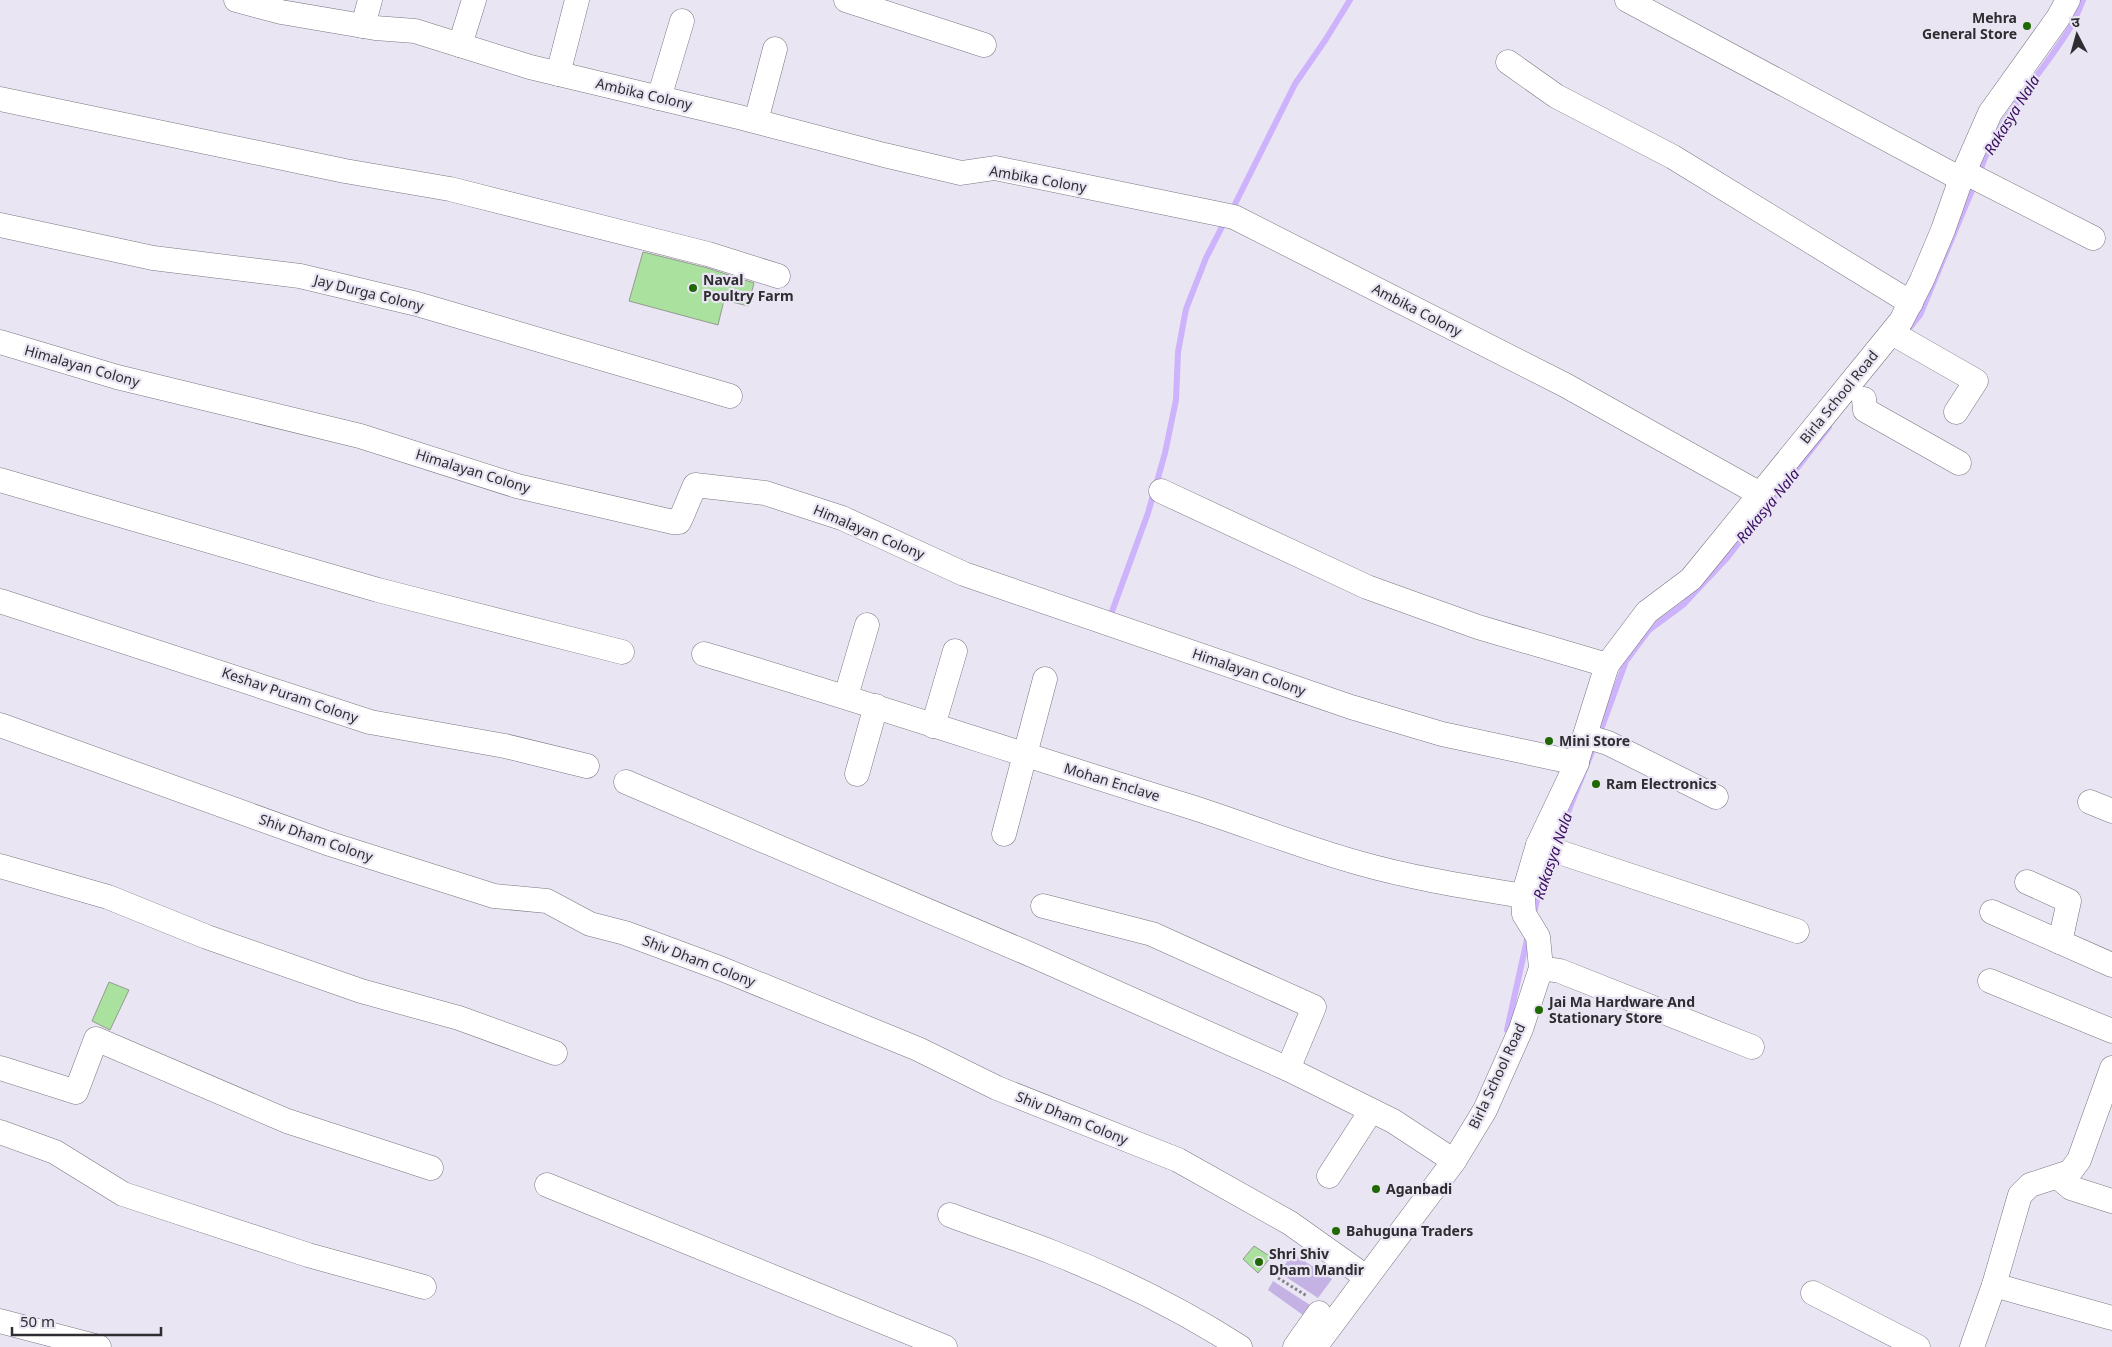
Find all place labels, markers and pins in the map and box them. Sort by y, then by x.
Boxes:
place label: Mehra General Store [1922,8,2017,43]
marker: Mehra General Store [2021,20,2033,32]
place label: Naval Poultry Farm [703,270,794,305]
marker: Naval Poultry Farm [687,282,699,294]
place label: Mini Store [1559,731,1630,750]
marker: Mini Store [1543,735,1555,747]
place label: Ram Electronics [1606,774,1717,793]
marker: Ram Electronics [1590,778,1602,790]
place label: Jai Ma Hardware And Stationary Store [1547,992,1695,1027]
marker: Jai Ma Hardware And Stationary Store [1533,1004,1545,1016]
place label: Aganbadi [1386,1179,1452,1198]
marker: Aganbadi [1370,1183,1382,1195]
place label: Bahuguna Traders [1346,1221,1473,1240]
marker: Bahuguna Traders [1330,1225,1342,1237]
place label: Shri Shiv Dham Mandir [1269,1244,1365,1279]
marker: Shri Shiv Dham Mandir [1253,1256,1265,1268]

